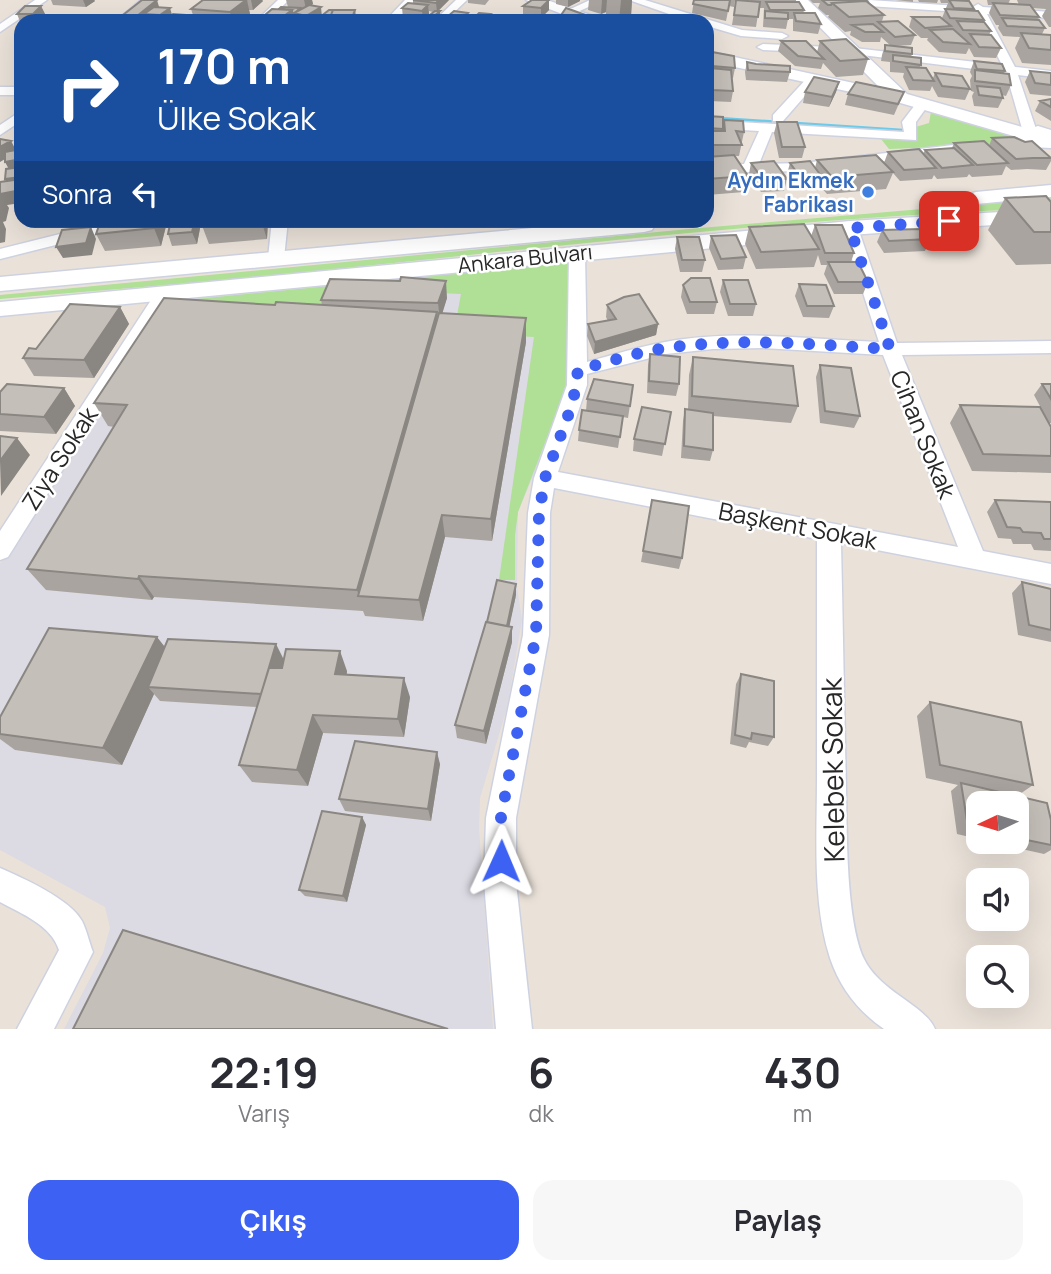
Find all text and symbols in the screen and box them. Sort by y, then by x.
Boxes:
text: 170 m [157,32,291,99]
icon: right [42,42,133,133]
text: Ülke Sokak [157,96,316,140]
place label: Aydın Ekmek Fabrikası [727,166,855,218]
icon: left [126,175,164,213]
text: Sonra [42,176,112,212]
marker: Aydın Ekmek Fabrikası [860,184,876,200]
pin [919,191,979,251]
icon: arrive [930,202,968,240]
street label: Ankara Bulvarı [456,237,594,279]
street label: Cihan Sokak [883,365,965,504]
street label: Ziya Sokak [13,399,105,516]
street label: Başkent Sokak [716,493,881,557]
street label: Kelebek Sokak [811,676,853,862]
north arrow [966,791,1029,854]
map controls [966,791,1029,1008]
position arrow [464,824,538,898]
button: sound [966,868,1029,931]
button: search [966,945,1029,1008]
text: 22:19 [210,1043,318,1101]
text: 6 [528,1043,554,1101]
text: 430 [764,1043,841,1101]
text: Varış [238,1097,290,1129]
text: dk [529,1097,554,1129]
text: m [793,1097,812,1129]
button: Çıkış [28,1180,519,1260]
button: Paylaş [533,1180,1023,1260]

